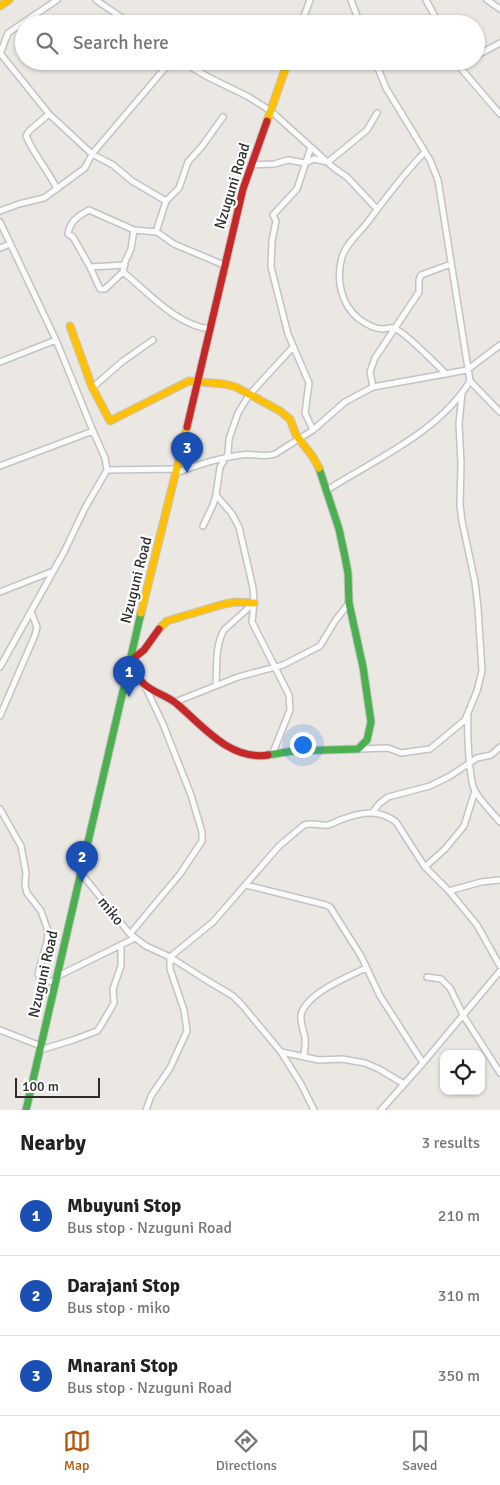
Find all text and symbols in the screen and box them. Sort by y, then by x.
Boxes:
search box [15,15,485,70]
icon: search [33,29,61,57]
text: Search here [73,31,169,55]
street label: Nzuguni Road [210,141,254,231]
pin: 3 [171,432,203,473]
street label: Nzuguni Road [117,535,155,625]
pin: 1 [113,656,145,697]
your location [290,732,316,758]
pin: 2 [66,841,98,882]
street label: miko [94,893,128,929]
street label: Nzuguni Road [24,929,62,1019]
map controls [440,1050,485,1095]
button: locate [440,1050,485,1095]
scale bar [15,1075,100,1098]
text: 100 m [22,1078,59,1095]
text: Nearby [20,1130,86,1156]
text: 3 results [421,1133,480,1153]
text: Mbuyuni Stop [67,1194,181,1218]
text: 1 [32,1206,40,1226]
text: 210 m [438,1206,480,1226]
text: Bus stop · Nzuguni Road [67,1218,232,1238]
text: Darajani Stop [67,1274,180,1298]
text: 2 [32,1286,40,1306]
text: 310 m [438,1286,480,1306]
text: Bus stop · miko [67,1298,170,1318]
text: Mnarani Stop [67,1354,178,1378]
text: 3 [32,1366,40,1386]
text: 350 m [438,1366,480,1386]
text: Bus stop · Nzuguni Road [67,1378,232,1398]
tab: Map [63,1427,91,1474]
tab: Directions [216,1427,277,1474]
tab: Saved [402,1427,437,1474]

